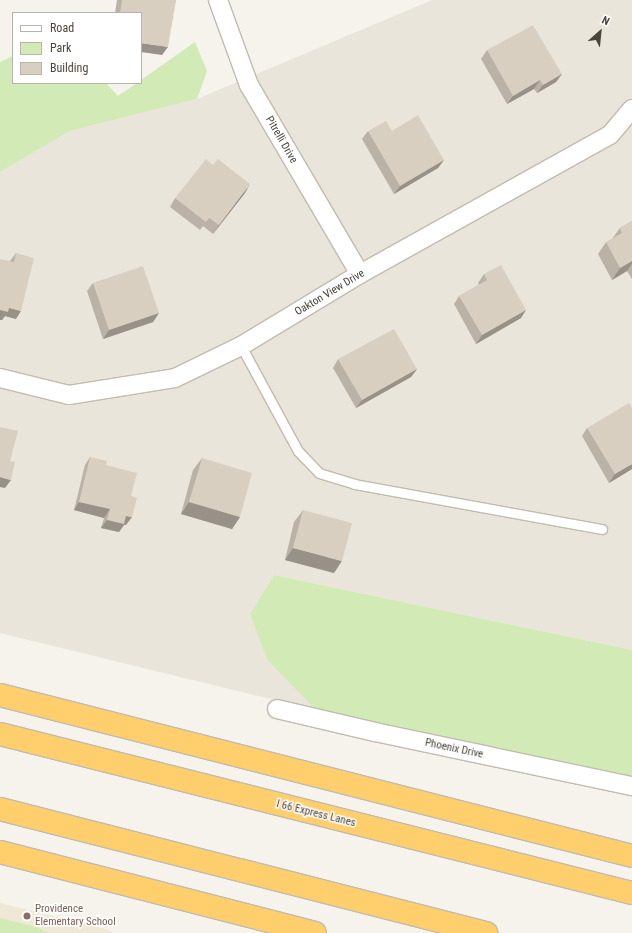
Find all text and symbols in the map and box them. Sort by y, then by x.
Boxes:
legend [12,12,142,84]
north arrow [580,12,620,52]
text: N [600,14,612,28]
text: Road [50,21,74,35]
text: Park [50,41,71,55]
text: Building [50,61,88,75]
street label: Pitrelli Drive [262,114,300,166]
street label: Oakton View Drive [293,267,367,319]
street label: Phoenix Drive [424,736,484,762]
street label: I 66 Express Lanes [275,798,357,830]
place label: Providence Elementary School [35,903,116,929]
marker: Providence Elementary School [22,911,32,921]

